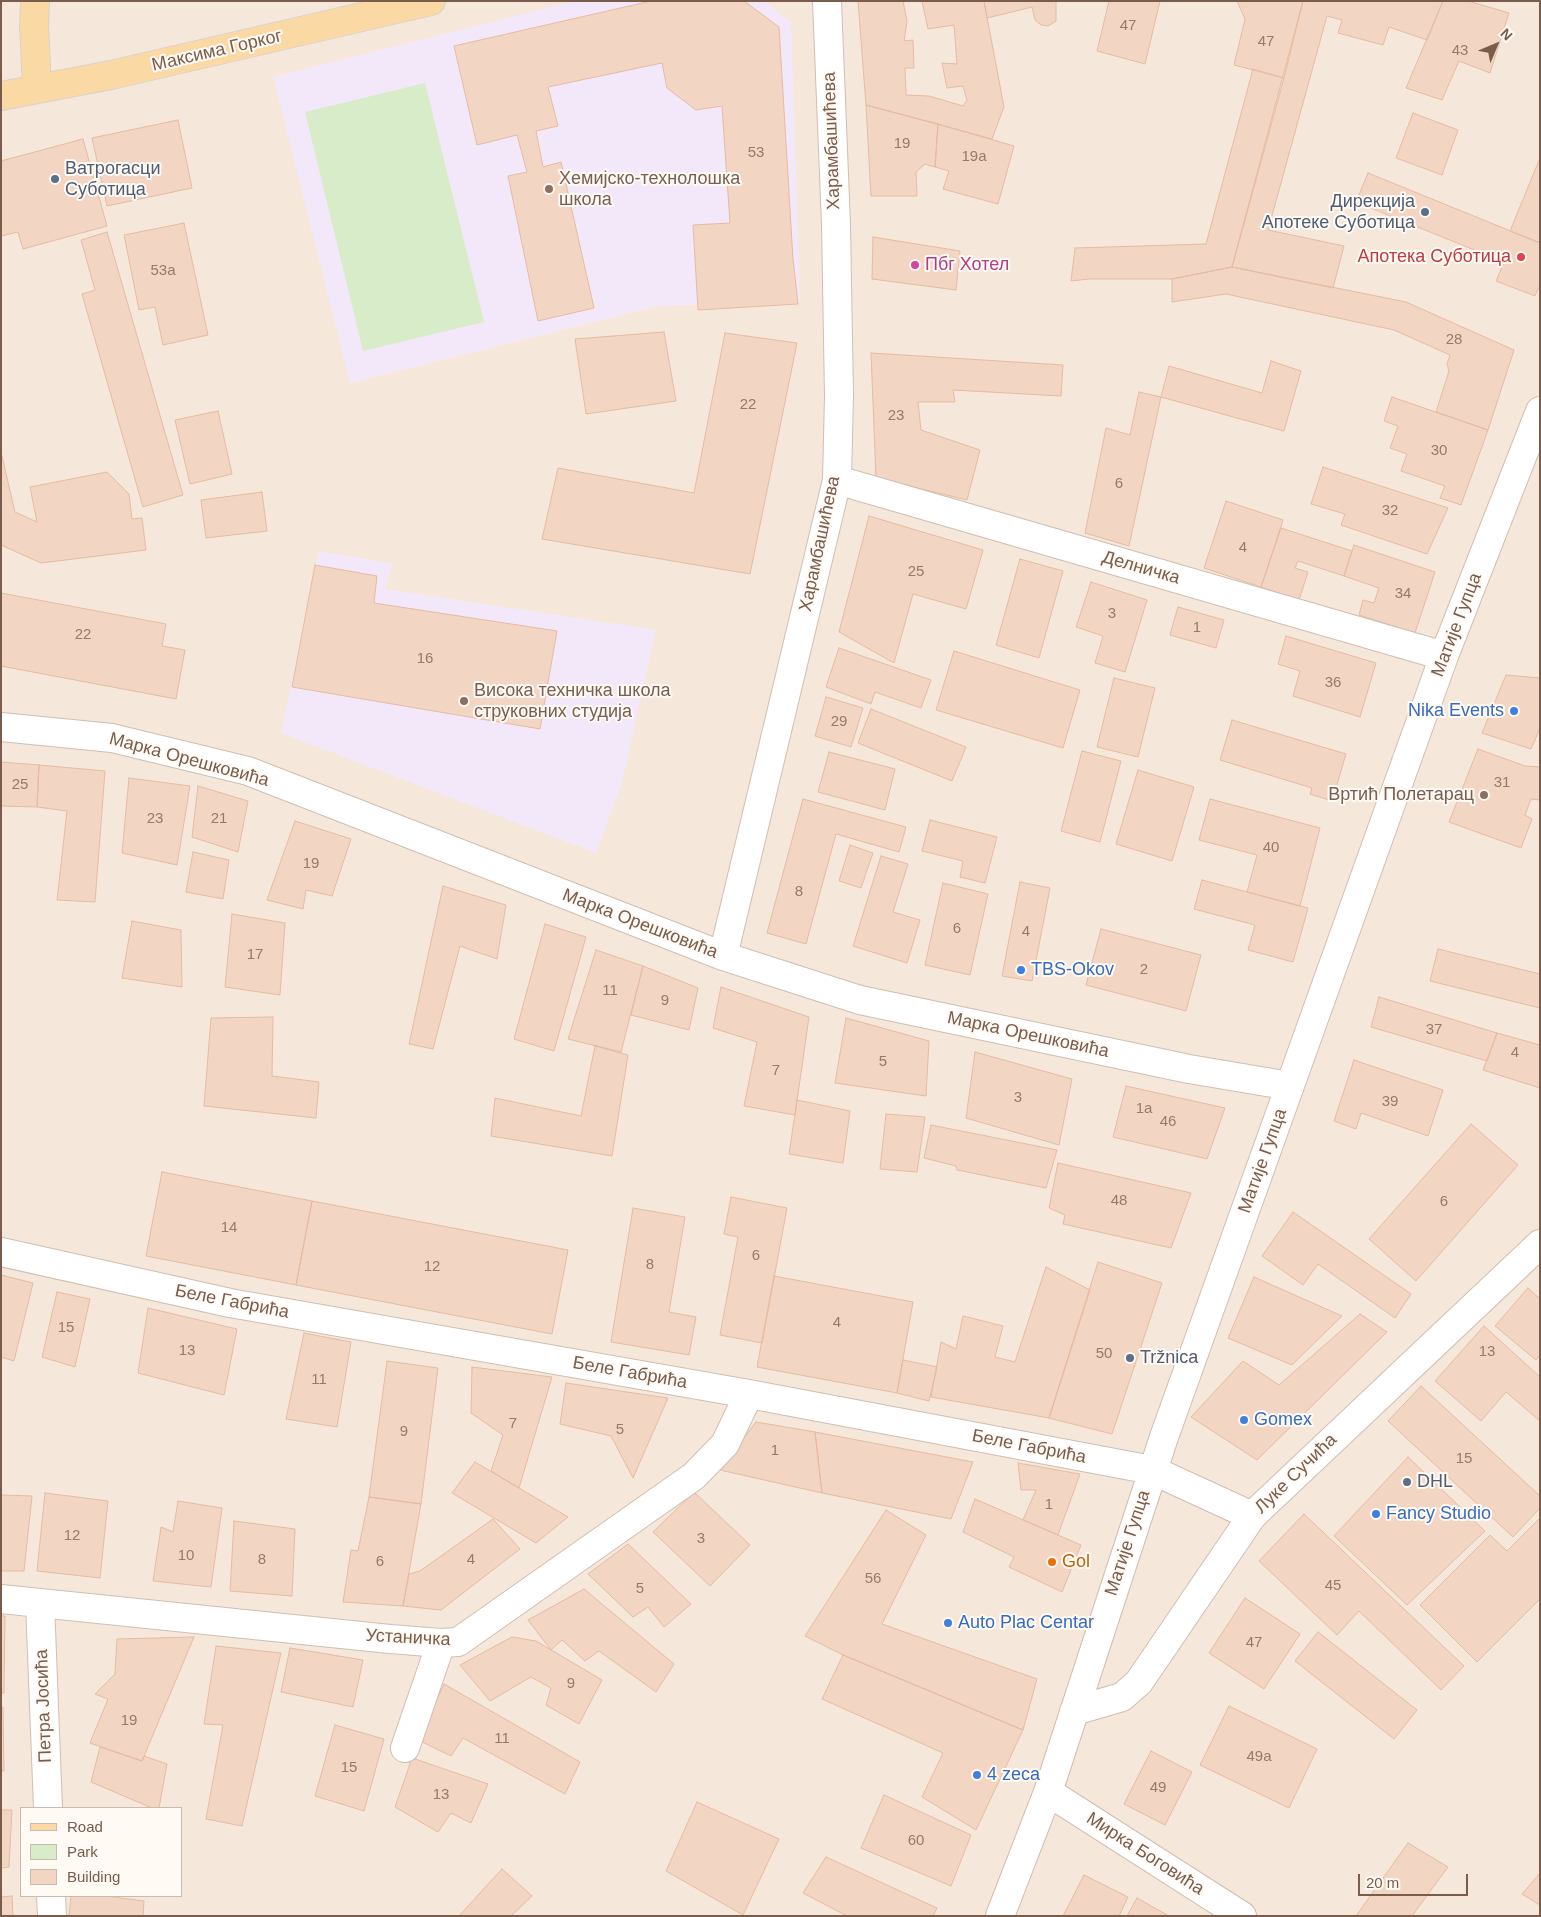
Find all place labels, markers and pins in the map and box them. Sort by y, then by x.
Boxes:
place label: Ватрогасци Суботица [65,158,160,200]
place label: Хемијско-технолошка школа [559,168,740,210]
marker: Ватрогасци Суботица [49,173,61,185]
marker: Хемијско-технолошка школа [543,183,555,195]
place label: Дирекција Апотеке Суботица [1262,191,1415,233]
marker: Дирекција Апотеке Суботица [1419,206,1431,218]
place label: Апотека Суботица [1358,246,1511,268]
marker: Апотека Суботица [1515,251,1527,263]
place label: Пбг Хотел [925,254,1009,276]
marker: Пбг Хотел [909,259,921,271]
place label: Висока техничка школа струковних студија [474,680,671,722]
marker: Висока техничка школа струковних студија [458,695,470,707]
place label: Nika Events [1408,700,1504,722]
marker: Nika Events [1508,705,1520,717]
place label: Вртић Полетарац [1328,784,1474,806]
marker: Вртић Полетарац [1478,789,1490,801]
place label: TBS-Okov [1031,959,1114,981]
marker: TBS-Okov [1015,964,1027,976]
place label: Tržnica [1140,1347,1198,1369]
marker: Tržnica [1124,1352,1136,1364]
place label: Gomex [1254,1409,1312,1431]
marker: Gomex [1238,1414,1250,1426]
place label: DHL [1417,1471,1453,1493]
marker: DHL [1401,1476,1413,1488]
place label: Fancy Studio [1386,1503,1491,1525]
marker: Fancy Studio [1370,1508,1382,1520]
place label: Gol [1062,1551,1090,1573]
marker: Gol [1046,1556,1058,1568]
place label: Auto Plac Centar [958,1612,1094,1634]
marker: Auto Plac Centar [942,1617,954,1629]
place label: 4 zeca [987,1764,1040,1786]
marker: 4 zeca [971,1769,983,1781]

